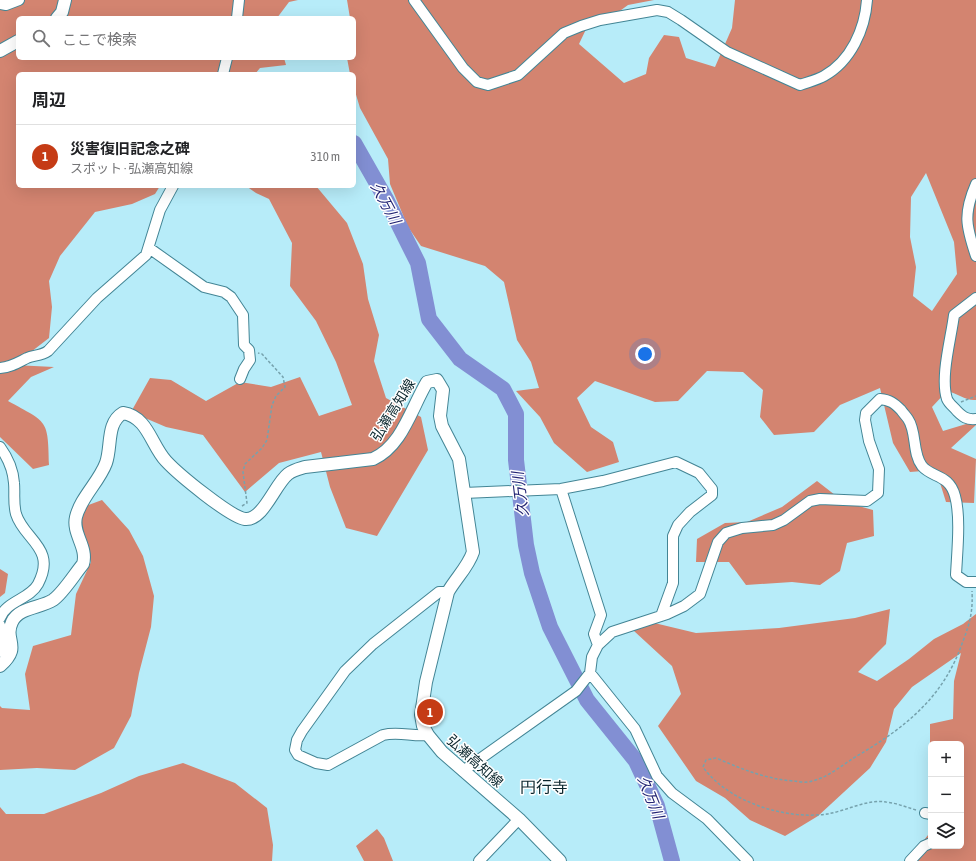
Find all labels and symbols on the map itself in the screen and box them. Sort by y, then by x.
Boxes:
water label: 久万川 [368,179,405,229]
your location [635,344,655,364]
street label: 弘瀬高知線 [368,376,418,444]
water label: 久万川 [509,469,531,517]
pin: 1 [417,697,443,727]
street label: 弘瀬高知線 [444,732,506,790]
water label: 久万川 [635,773,668,823]
district label: 円行寺 [520,778,568,796]

